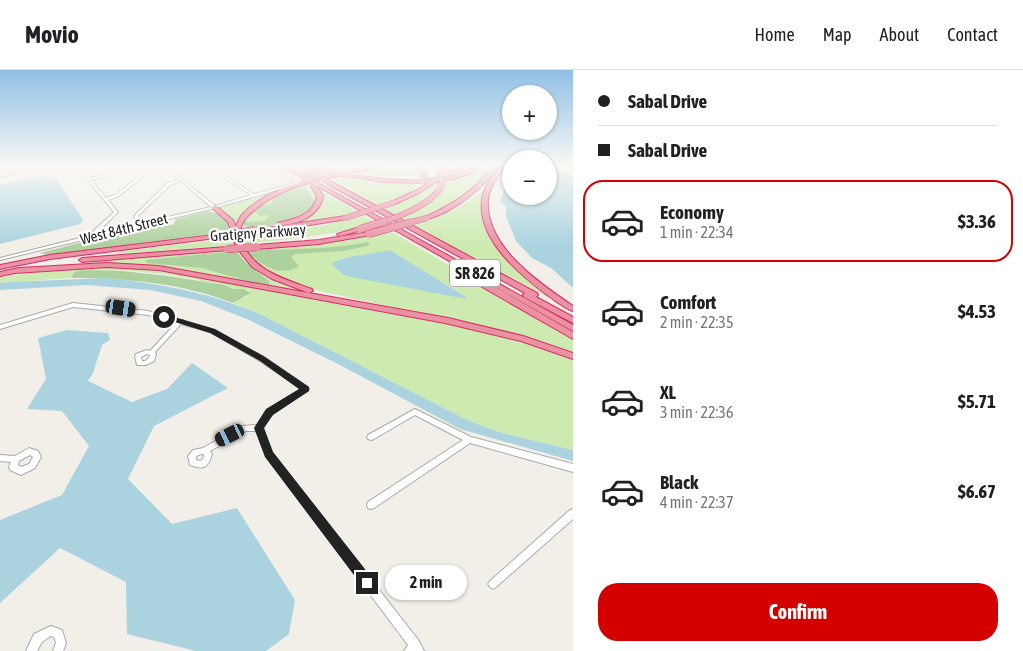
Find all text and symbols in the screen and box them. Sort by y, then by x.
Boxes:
text: Movio [25,21,79,48]
text: Home [755,24,795,45]
text: Map [823,24,852,45]
text: About [880,24,919,45]
text: Contact [947,24,998,45]
map controls [502,85,557,205]
button: + [502,85,557,140]
text: Sabal Drive [628,90,707,112]
text: Sabal Drive [628,139,707,161]
button: − [502,150,557,205]
icon: car [600,199,645,244]
text: Economy [660,201,724,223]
street label: West 84th Street [78,209,169,248]
text: $3.36 [958,210,996,232]
street label: Gratigny Parkway [210,221,306,244]
text: 1 min · 22:34 [660,223,733,241]
road number: SR 826 [450,260,500,287]
icon: car [600,289,645,334]
text: Comfort [660,291,716,313]
car [105,298,136,318]
text: $4.53 [958,300,996,322]
route start [153,306,175,328]
text: 2 min · 22:35 [660,313,733,331]
icon: car [600,379,645,424]
text: XL [660,381,676,403]
text: $5.71 [958,390,996,412]
text: 3 min · 22:36 [660,403,733,421]
car [213,422,246,448]
icon: car [600,469,645,514]
text: Black [660,471,698,493]
text: $6.67 [958,480,996,502]
text: 4 min · 22:37 [660,493,733,511]
callout: 2 min [384,566,467,600]
route end [356,572,378,594]
text: 2 min [410,573,442,591]
button: Confirm [598,583,998,641]

